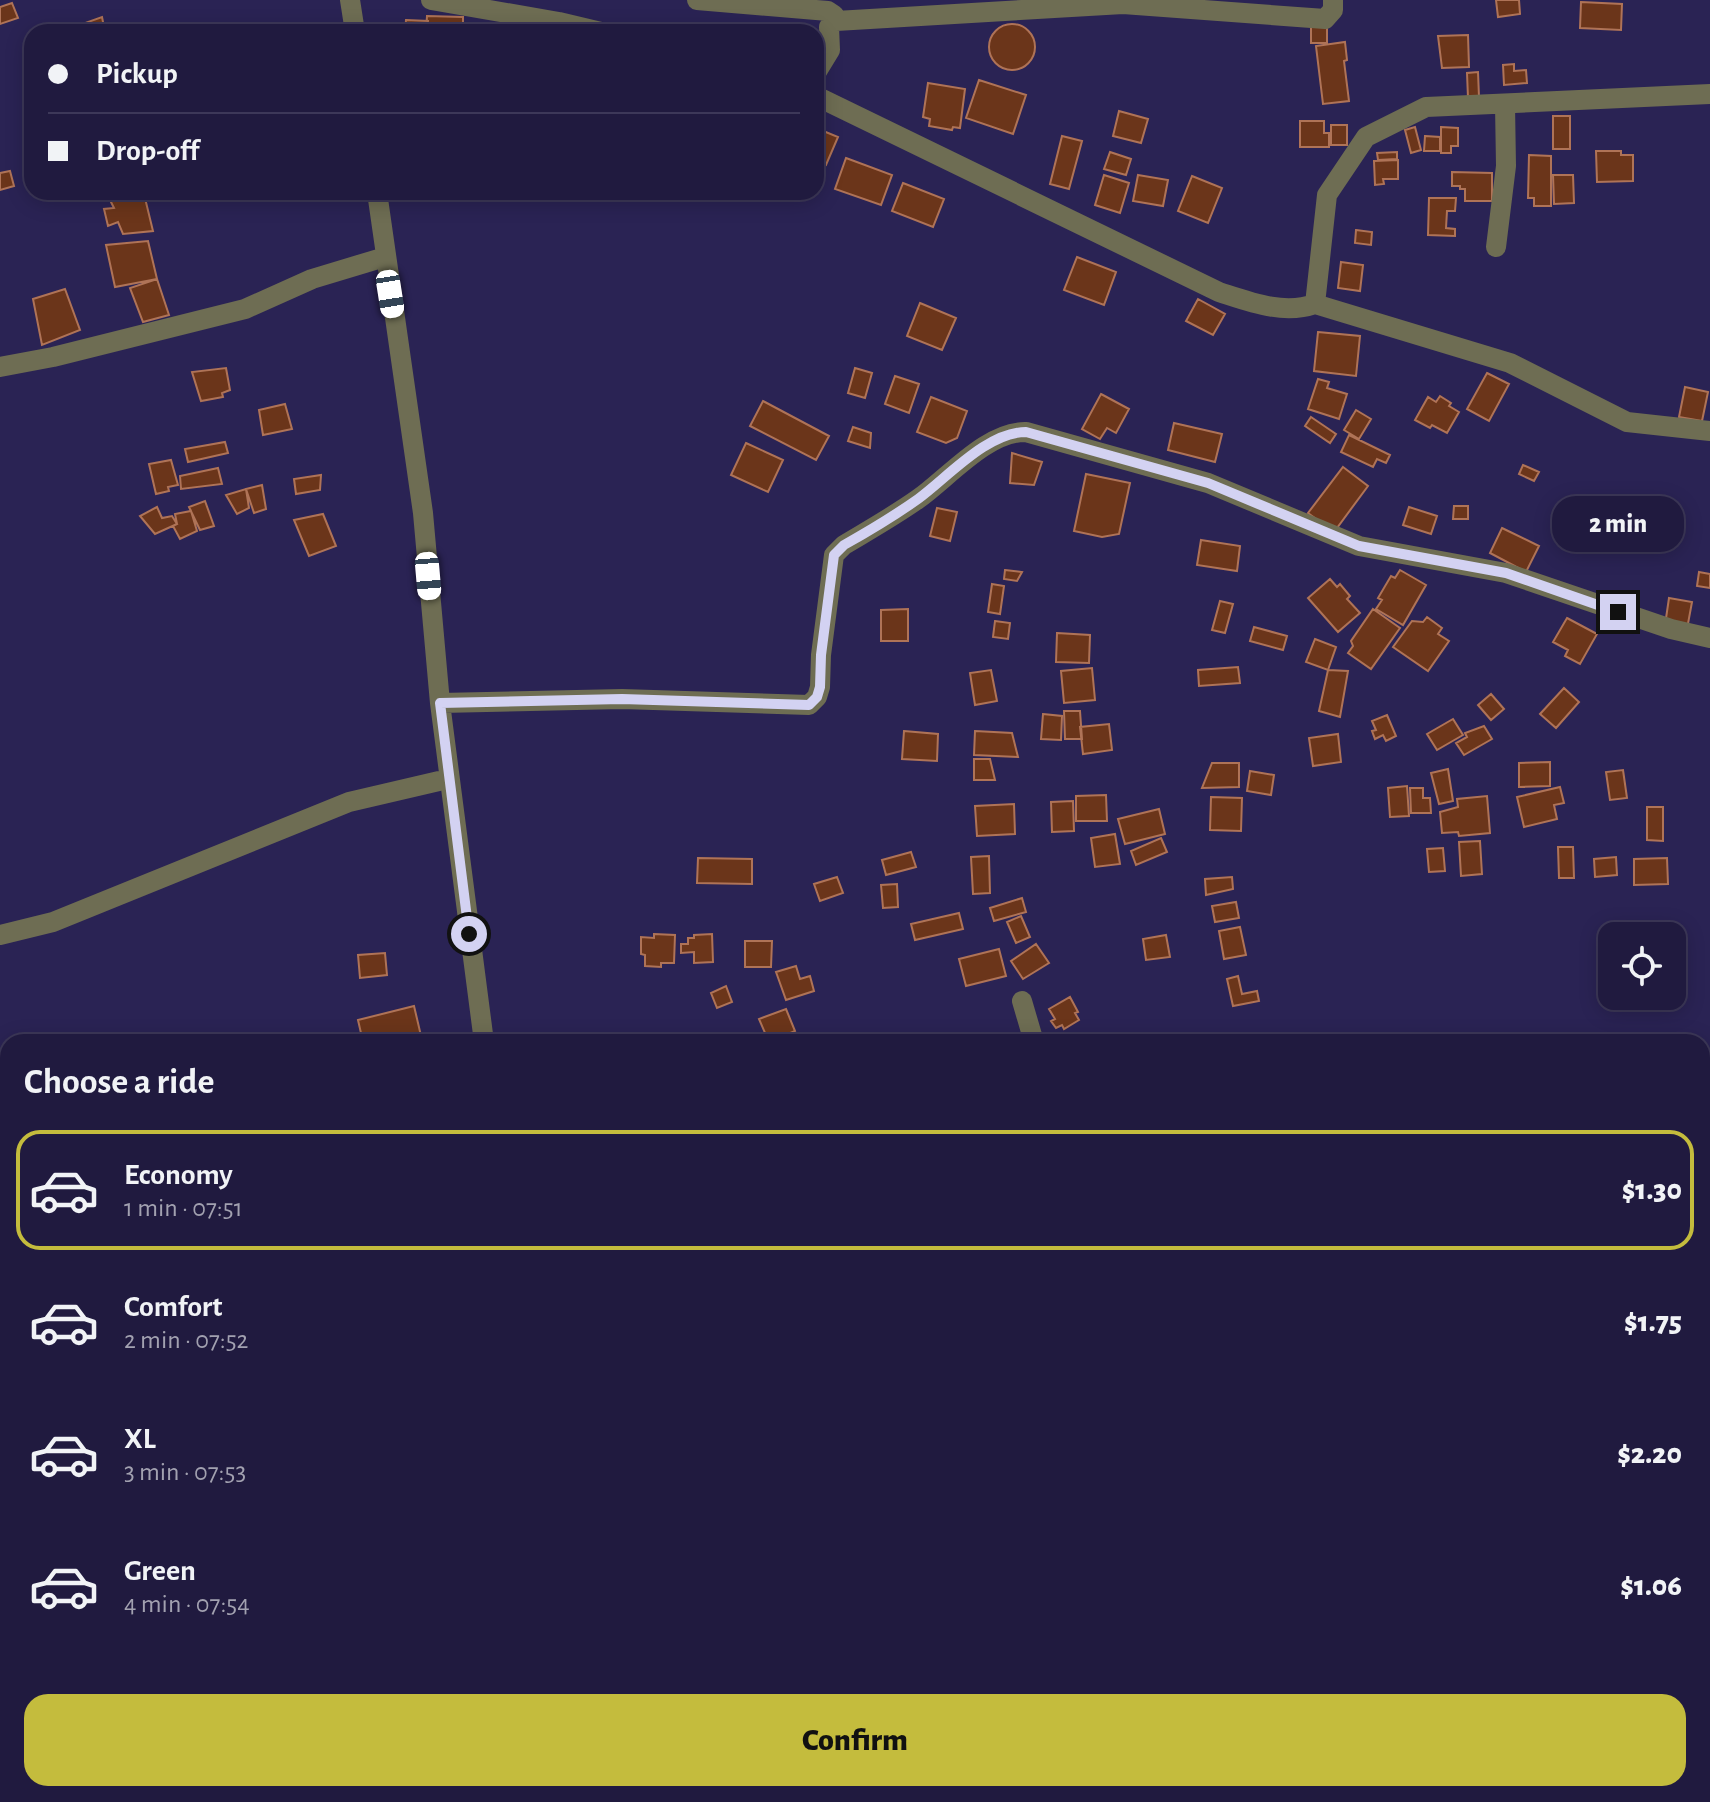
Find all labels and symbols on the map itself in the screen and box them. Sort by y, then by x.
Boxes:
car [374,268,406,320]
callout: 2 min [1552,496,1684,552]
car [414,551,442,601]
route end [1600,594,1636,630]
route start [451,916,487,952]

